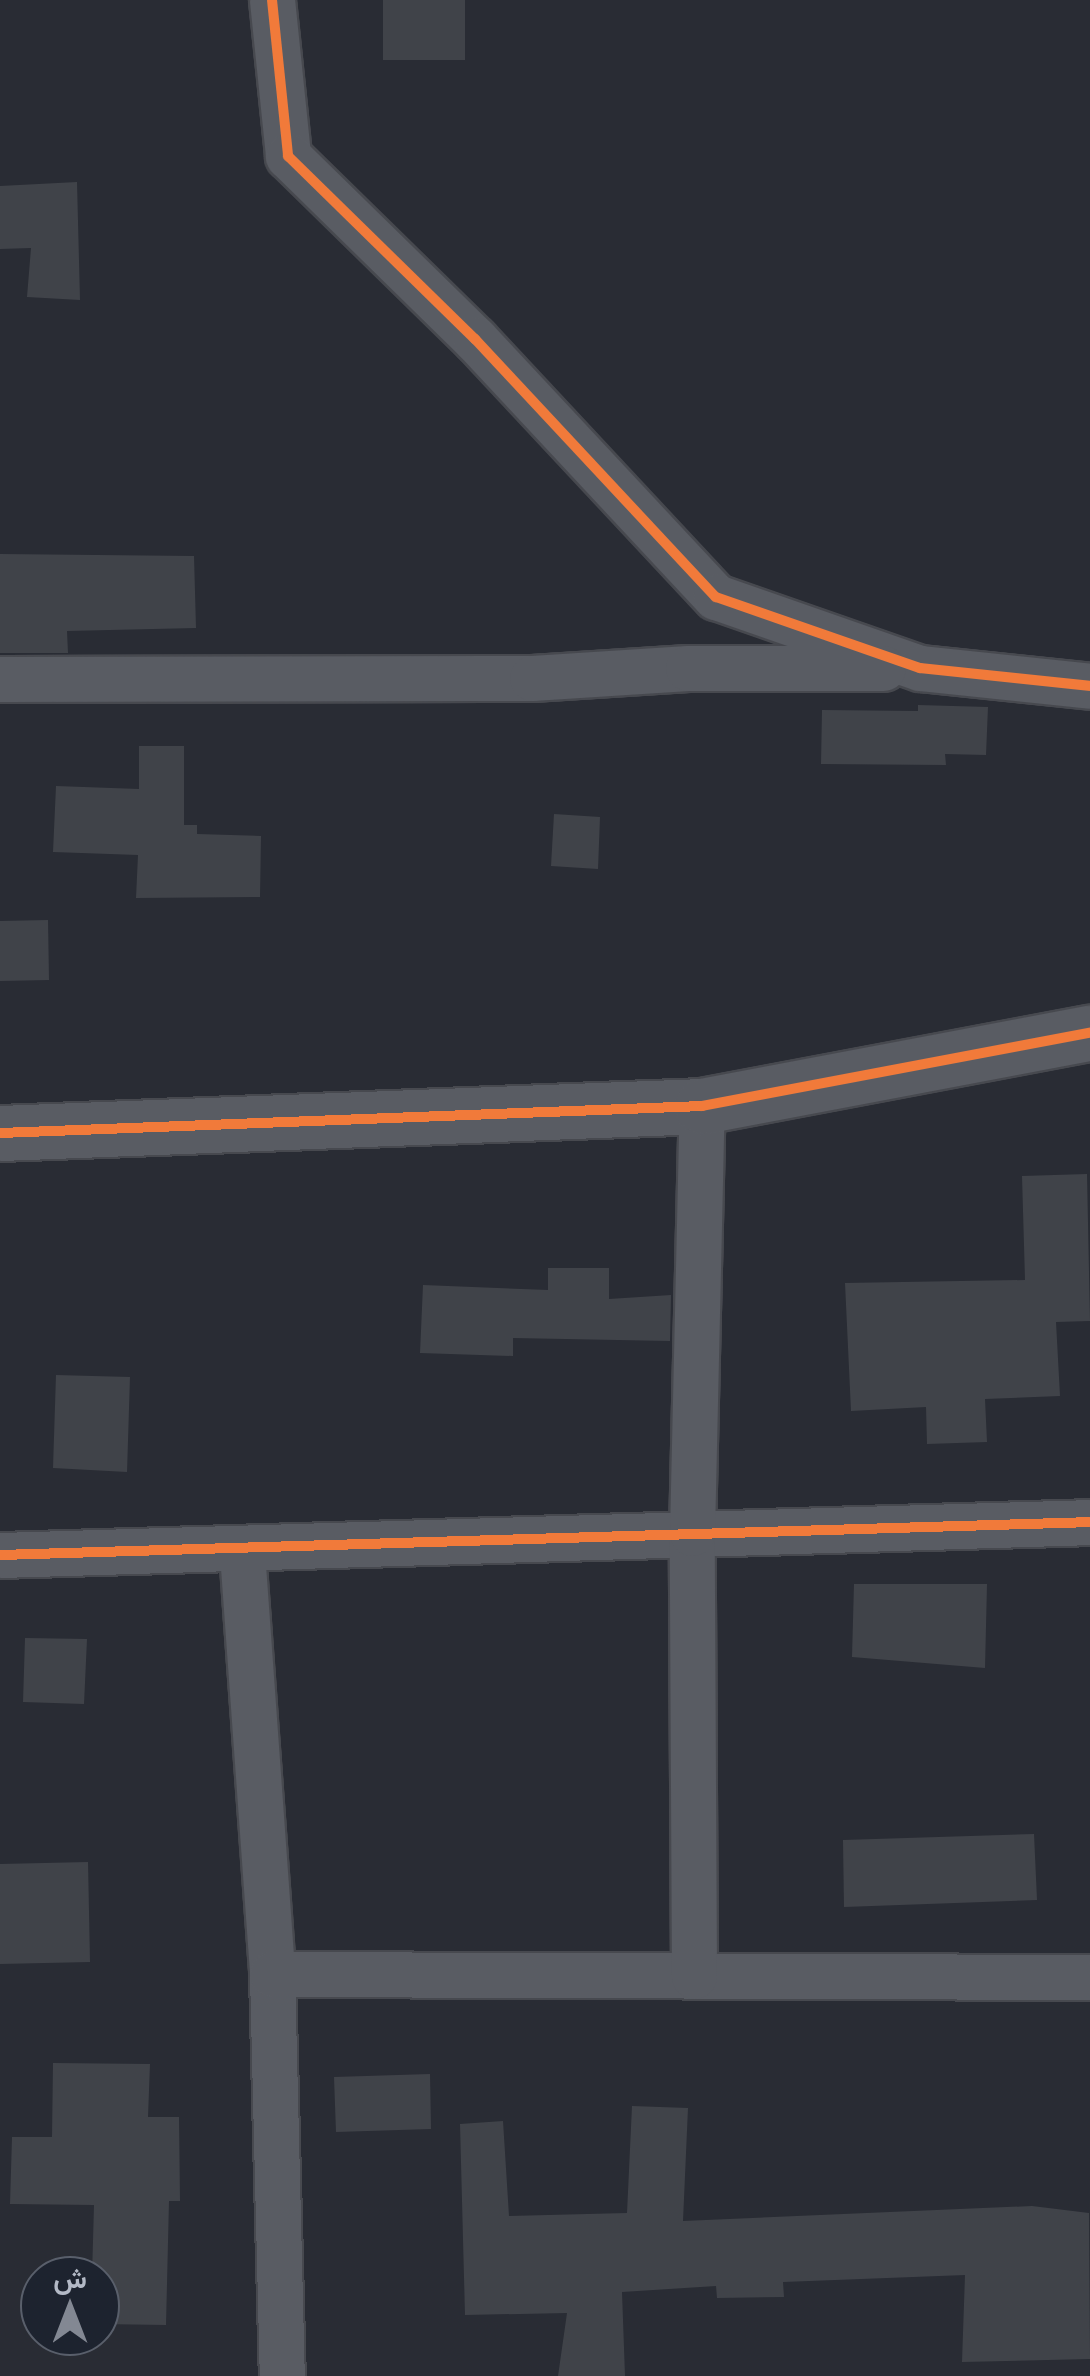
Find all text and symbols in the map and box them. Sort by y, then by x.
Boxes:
north arrow [20,2256,120,2356]
text: ش [53,2259,87,2297]

